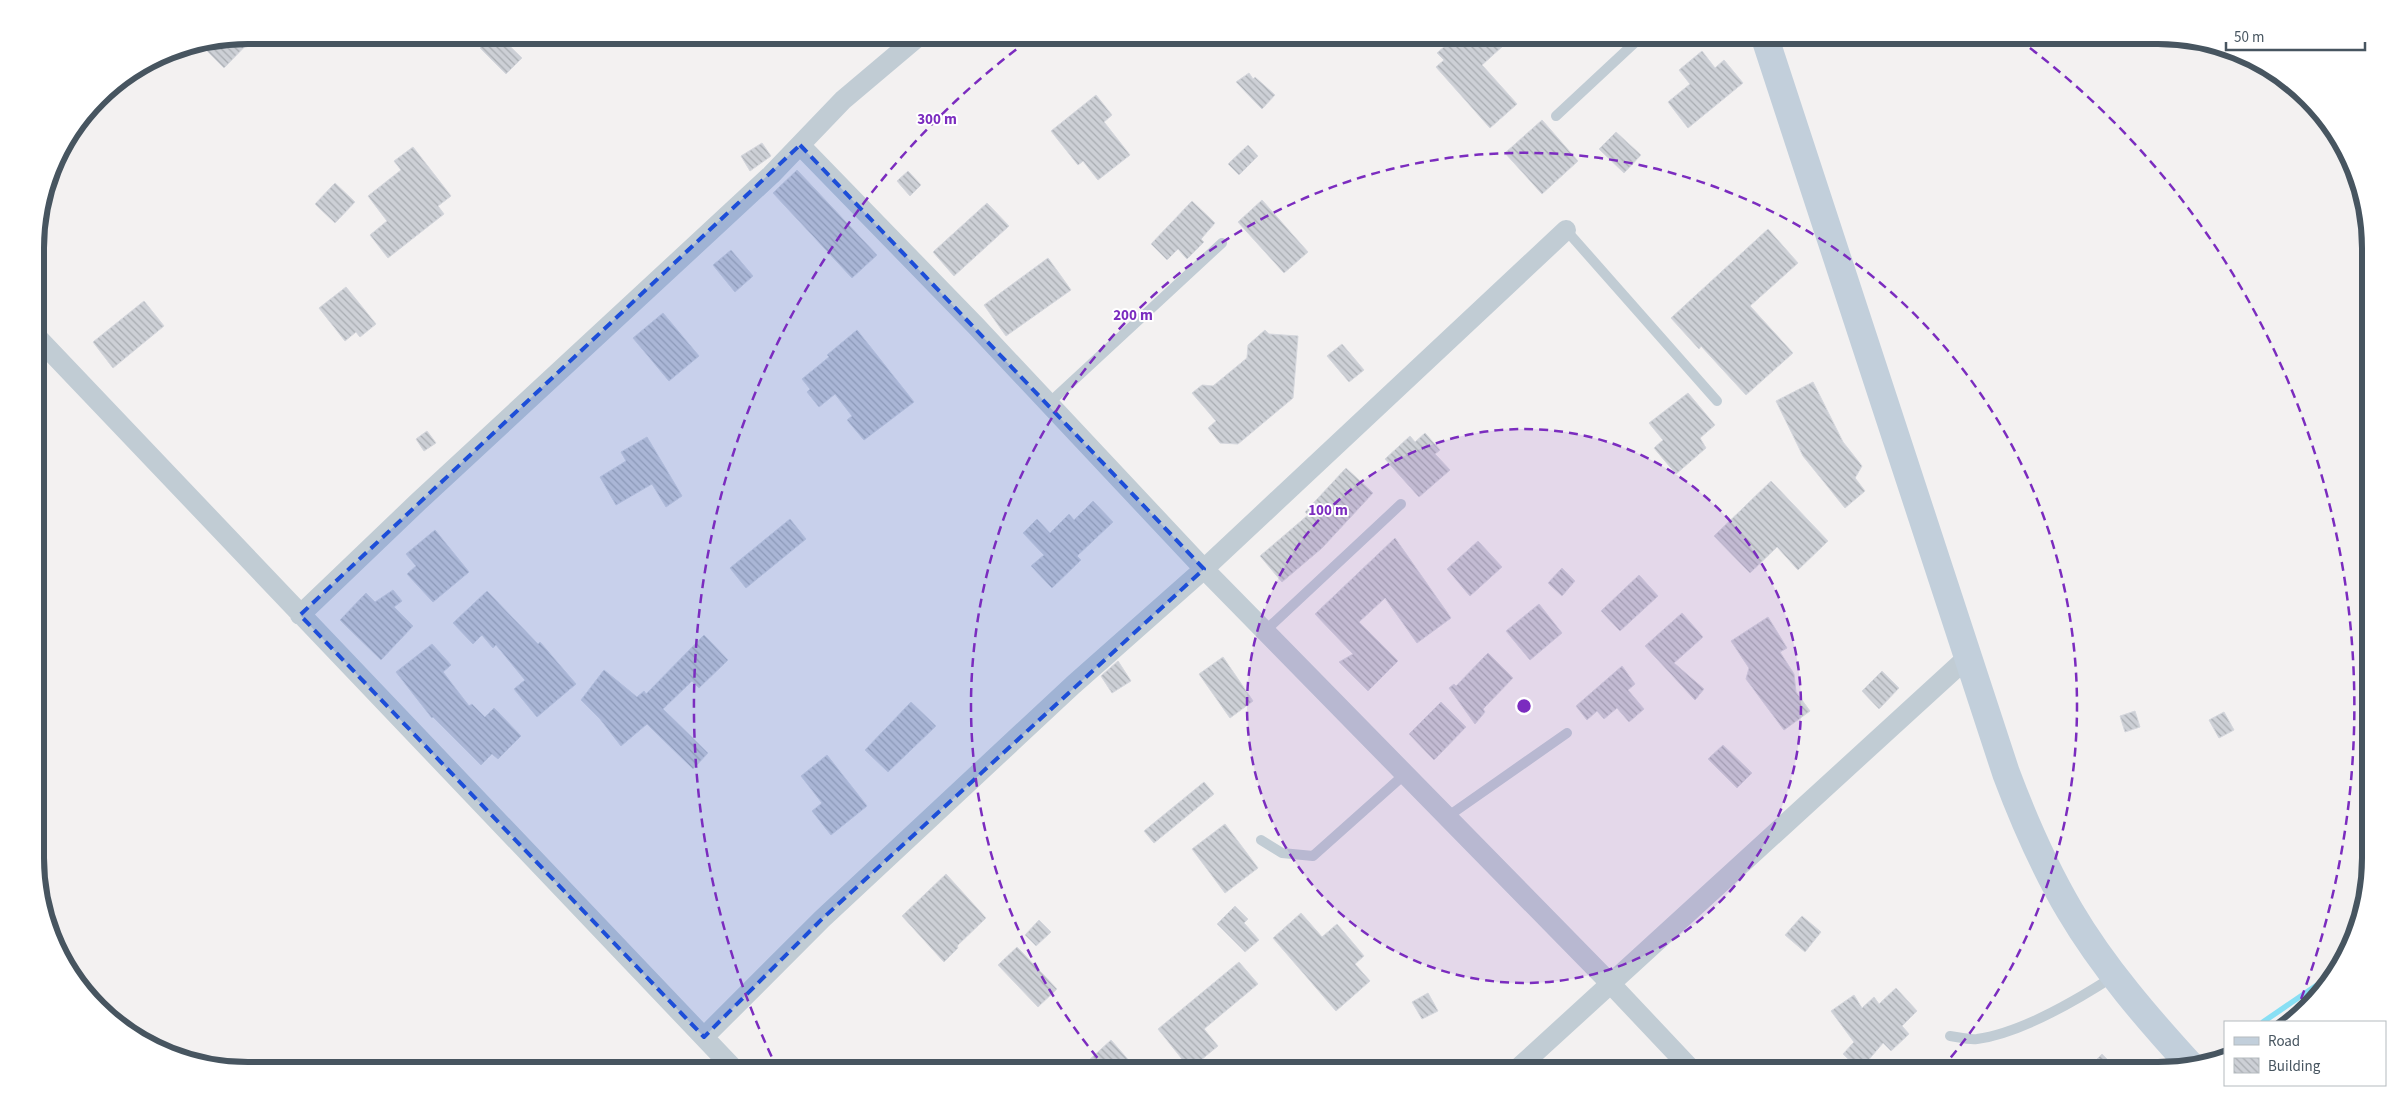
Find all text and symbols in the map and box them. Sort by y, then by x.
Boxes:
scale bar [2226,20,2365,52]
text: 50 m [2234,27,2264,48]
text: 300 m [917,109,957,130]
text: 200 m [1113,305,1153,326]
text: 100 m [1308,500,1348,521]
centre of rings [1515,697,1533,715]
legend [2224,1021,2386,1086]
text: Road [2268,1031,2300,1052]
text: Building [2268,1056,2321,1077]

